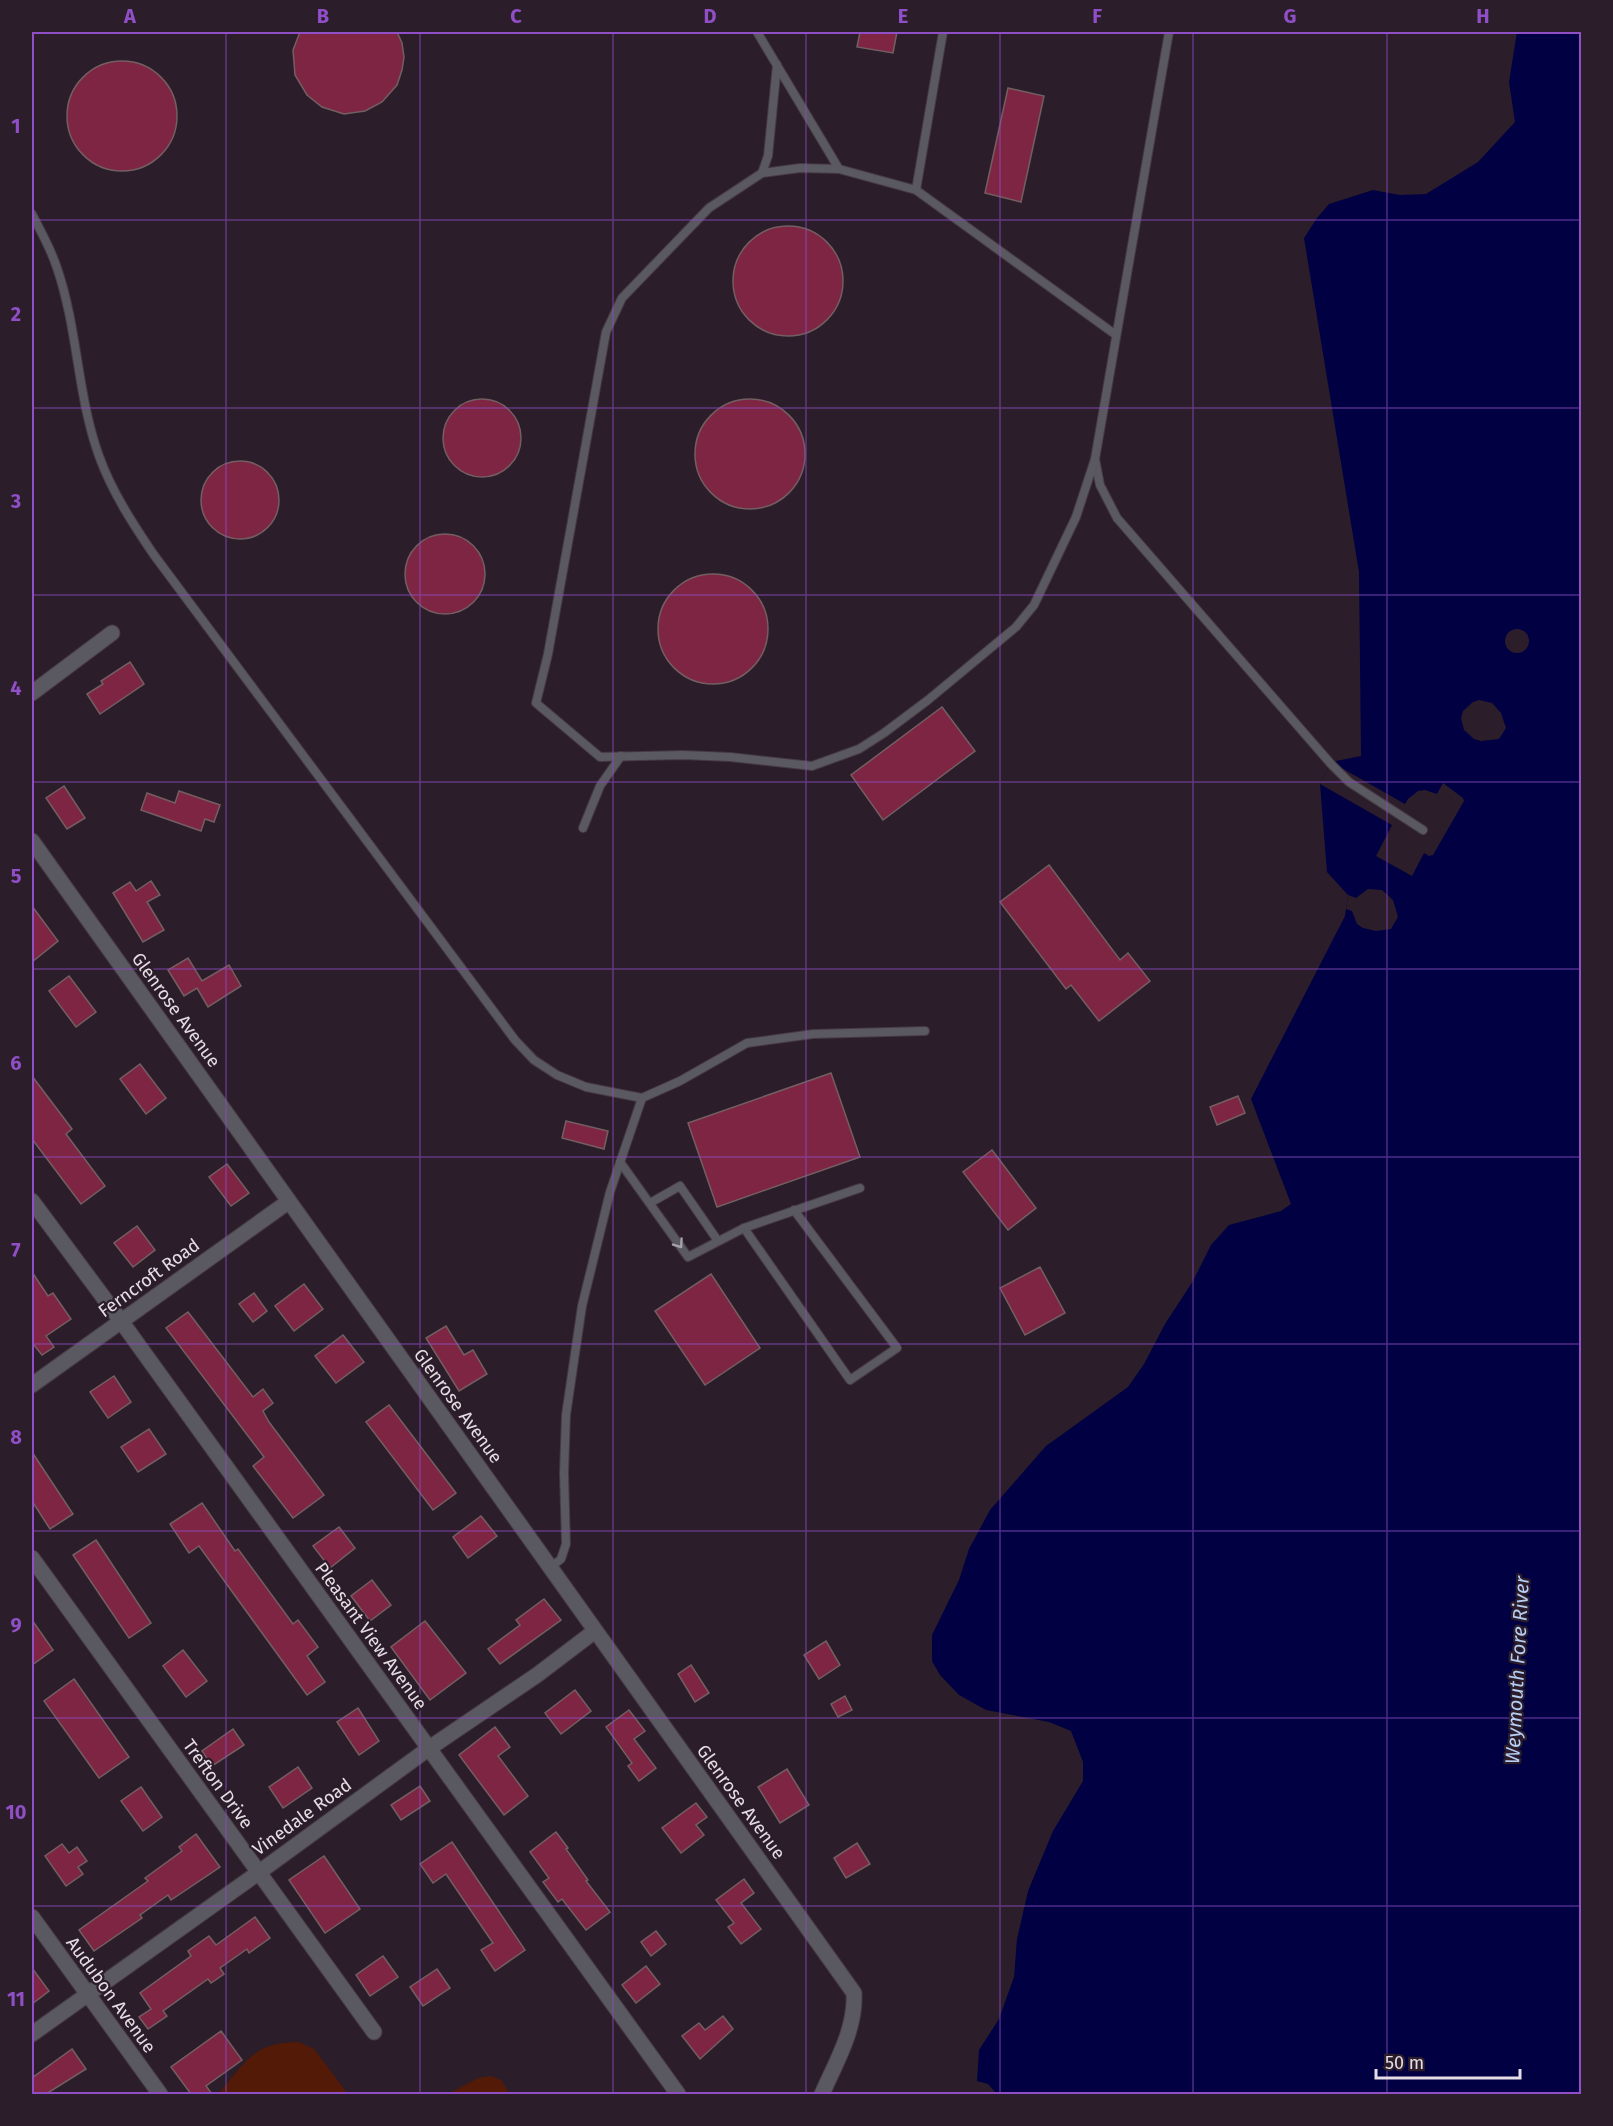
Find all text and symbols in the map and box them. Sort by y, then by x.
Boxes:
text: A [123,4,137,28]
text: B [317,4,329,28]
text: C [510,4,522,28]
text: D [703,4,717,28]
text: E [898,4,908,28]
text: F [1092,4,1102,28]
text: G [1284,4,1296,28]
text: H [1476,4,1490,28]
text: 1 [11,114,21,138]
text: 2 [11,302,21,326]
text: 3 [10,489,21,513]
text: 4 [10,676,22,700]
text: 5 [11,864,22,888]
street label: Glenrose Avenue [127,948,225,1072]
text: 6 [10,1051,22,1075]
street label: Ferncroft Road [94,1234,204,1322]
text: 7 [11,1238,21,1262]
one-way arrow [672,1238,683,1249]
street label: Glenrose Avenue [409,1344,507,1468]
text: 8 [10,1425,22,1449]
street label: Pleasant View Avenue [310,1558,432,1714]
water label: Weymouth Fore River [1500,1574,1534,1765]
text: 9 [10,1613,22,1637]
street label: Trefton Drive [178,1735,258,1833]
street label: Glenrose Avenue [692,1740,790,1864]
street label: Vinedale Road [248,1774,356,1860]
text: 10 [6,1800,26,1824]
street label: Audubon Avenue [61,1933,161,2057]
text: 11 [7,1987,25,2011]
scale bar [1376,2042,1520,2080]
text: 50 m [1385,2052,1424,2074]

